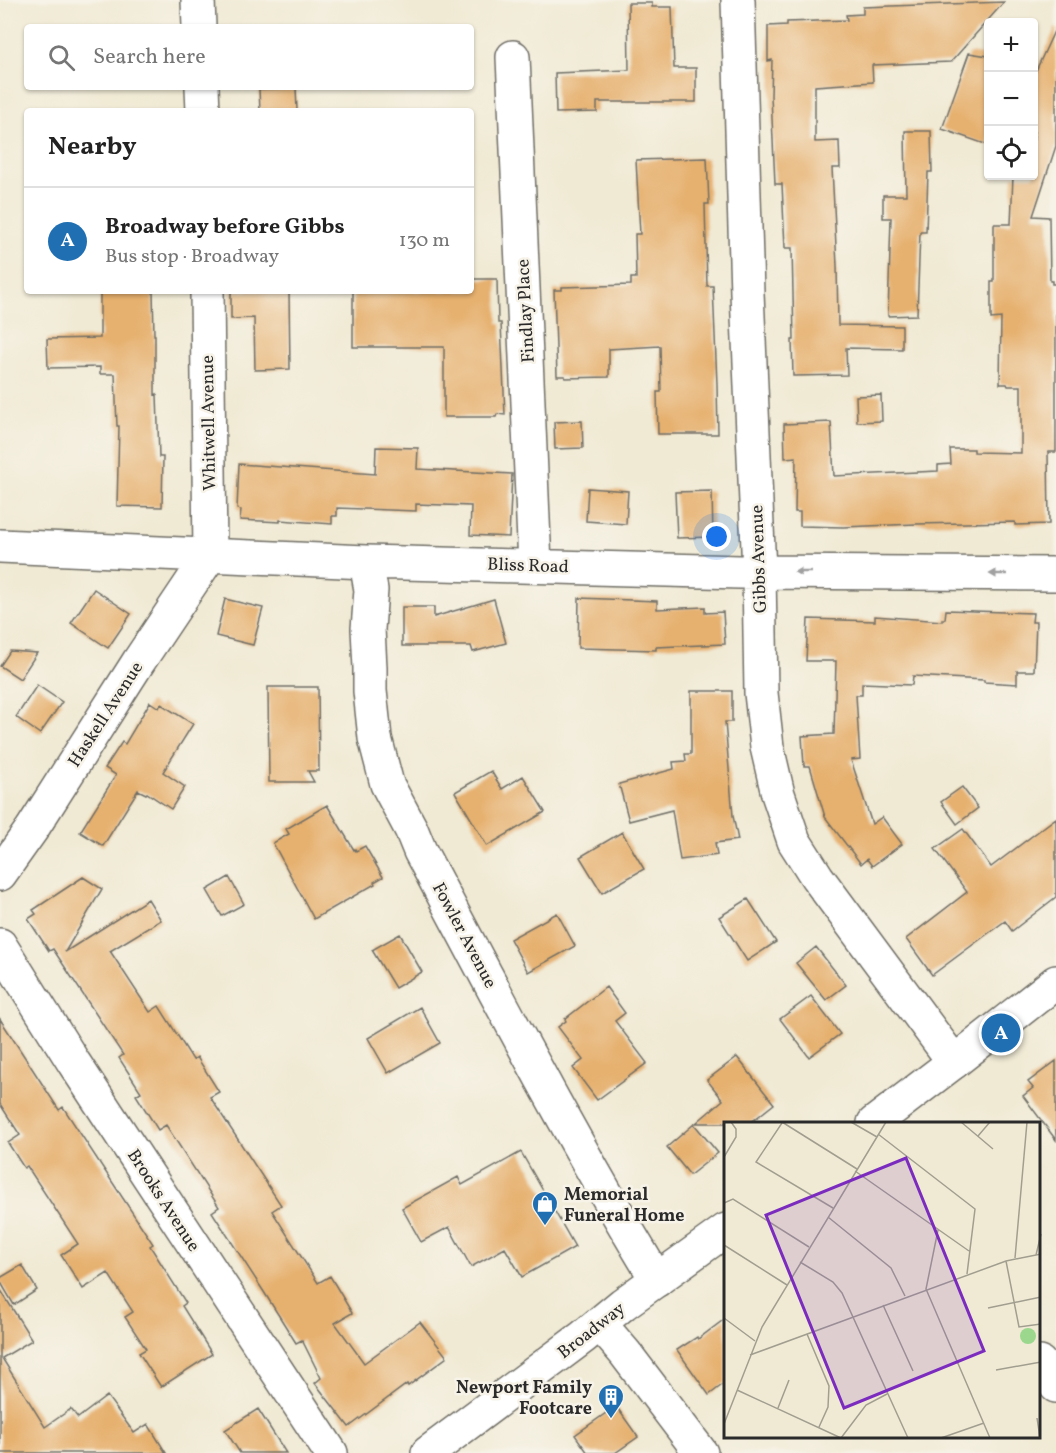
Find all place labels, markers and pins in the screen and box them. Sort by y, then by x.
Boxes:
pin: A [982,1010,1020,1056]
place label: Memorial Funeral Home [564,1183,684,1229]
shop icon: Memorial Funeral Home [530,1189,560,1227]
place label: Newport Family Footcare [456,1376,592,1422]
building icon: Newport Family Footcare [596,1382,626,1420]

